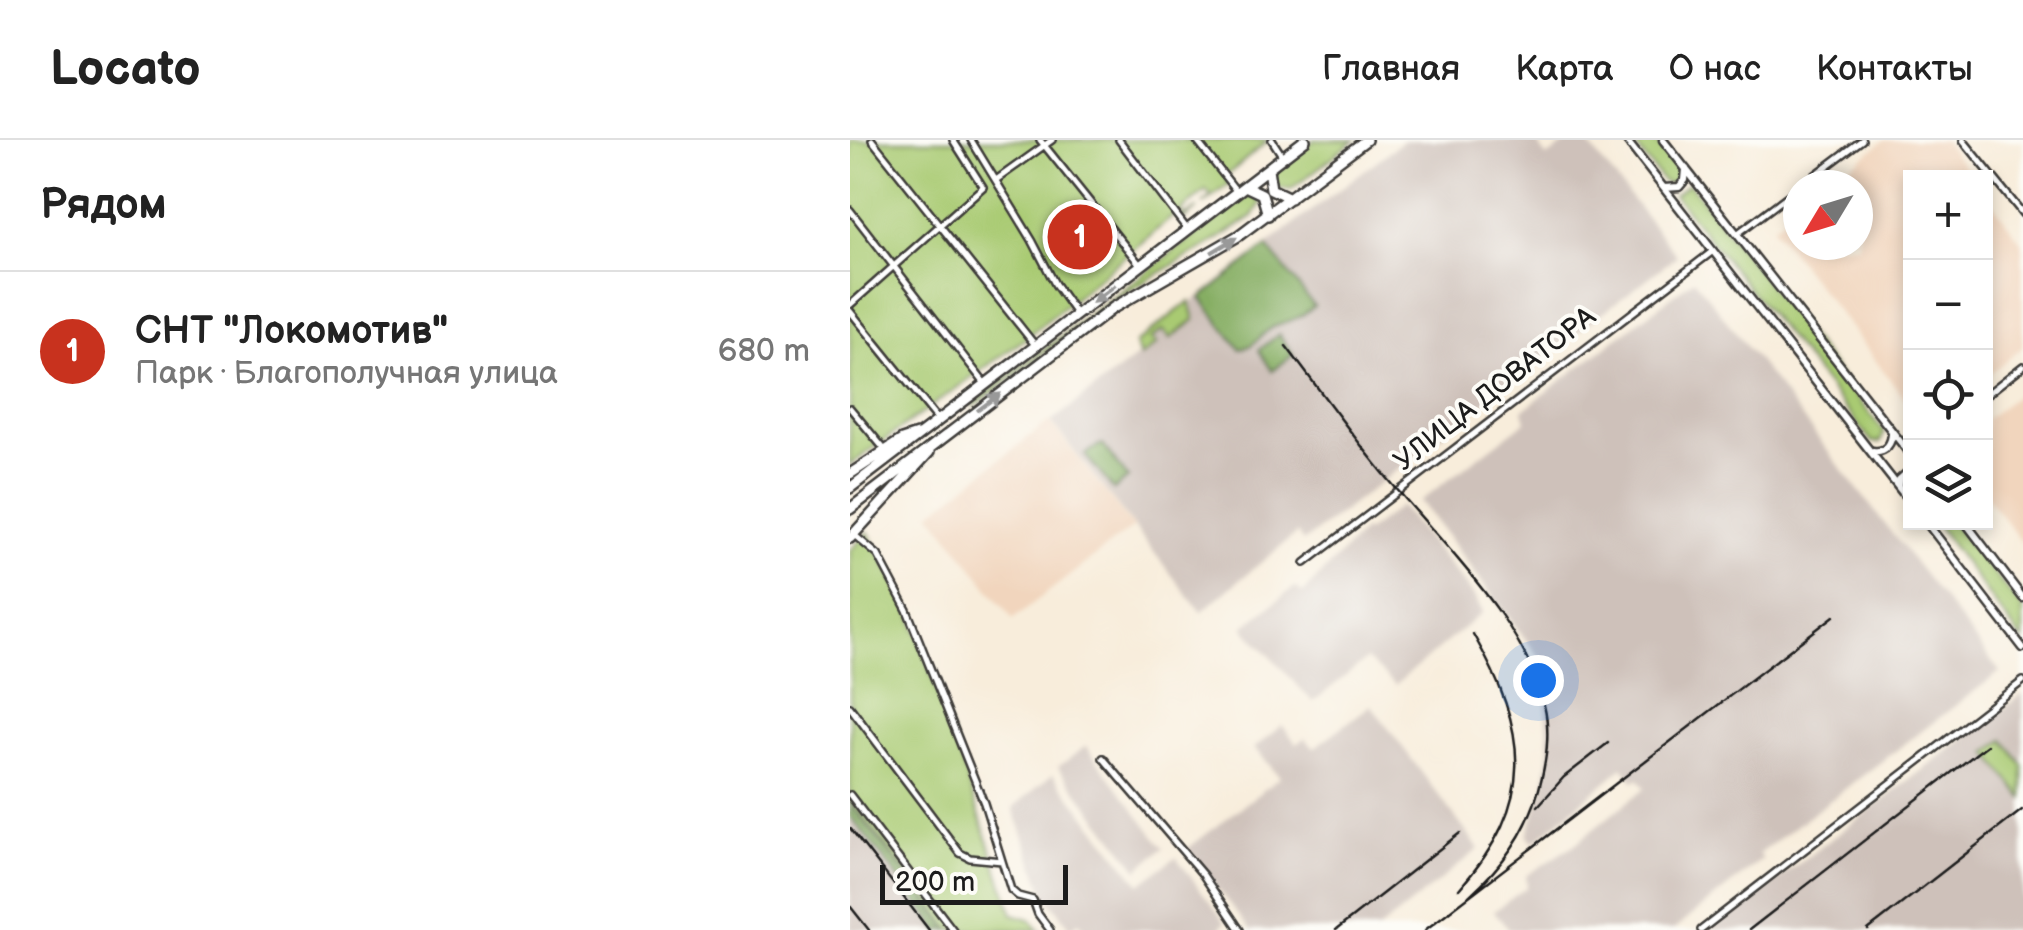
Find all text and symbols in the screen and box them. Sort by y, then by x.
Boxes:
text: Locato [50,41,201,98]
text: Главная [1322,48,1460,91]
text: Карта [1515,48,1614,91]
text: О нас [1669,48,1761,91]
text: Контакты [1816,48,1973,91]
north arrow [1783,170,1873,260]
map controls [1903,170,1993,530]
button: + [1903,170,1993,260]
text: Рядом [40,180,167,231]
pin: 1 [1048,199,1112,274]
one-way arrow [1210,237,1238,254]
button: − [1903,260,1993,350]
one-way arrow [1091,283,1117,304]
street label: УЛИЦА ДОВАТОРА [1388,299,1603,478]
text: СНТ "Локомотив" [135,309,448,354]
text: 1 [66,332,79,371]
text: 680 m [718,332,810,371]
button: locate [1903,350,1993,440]
text: Парк · Благополучная улица [135,354,558,393]
one-way arrow [976,392,1002,412]
button: layers [1903,440,1993,530]
your location [1513,655,1564,706]
scale bar [880,860,1068,904]
text: 200 m [895,866,975,899]

